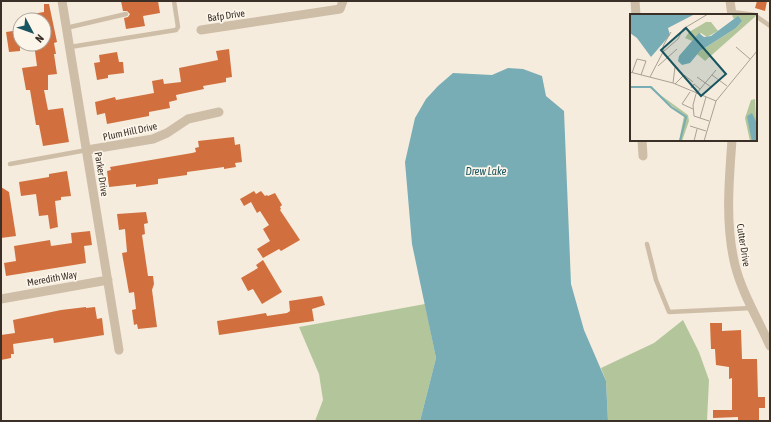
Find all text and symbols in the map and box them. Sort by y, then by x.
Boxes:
street label: Bafp Drive [207,7,246,24]
north arrow [12,12,52,52]
inset map [630,14,757,141]
text: N [33,32,46,45]
street label: Plum Hill Drive [102,120,159,143]
street label: Parker Drive [93,151,111,197]
water label: Drew Lake [465,165,507,177]
street label: Cutter Drive [735,223,752,268]
street label: Meredith Way [26,269,78,288]

